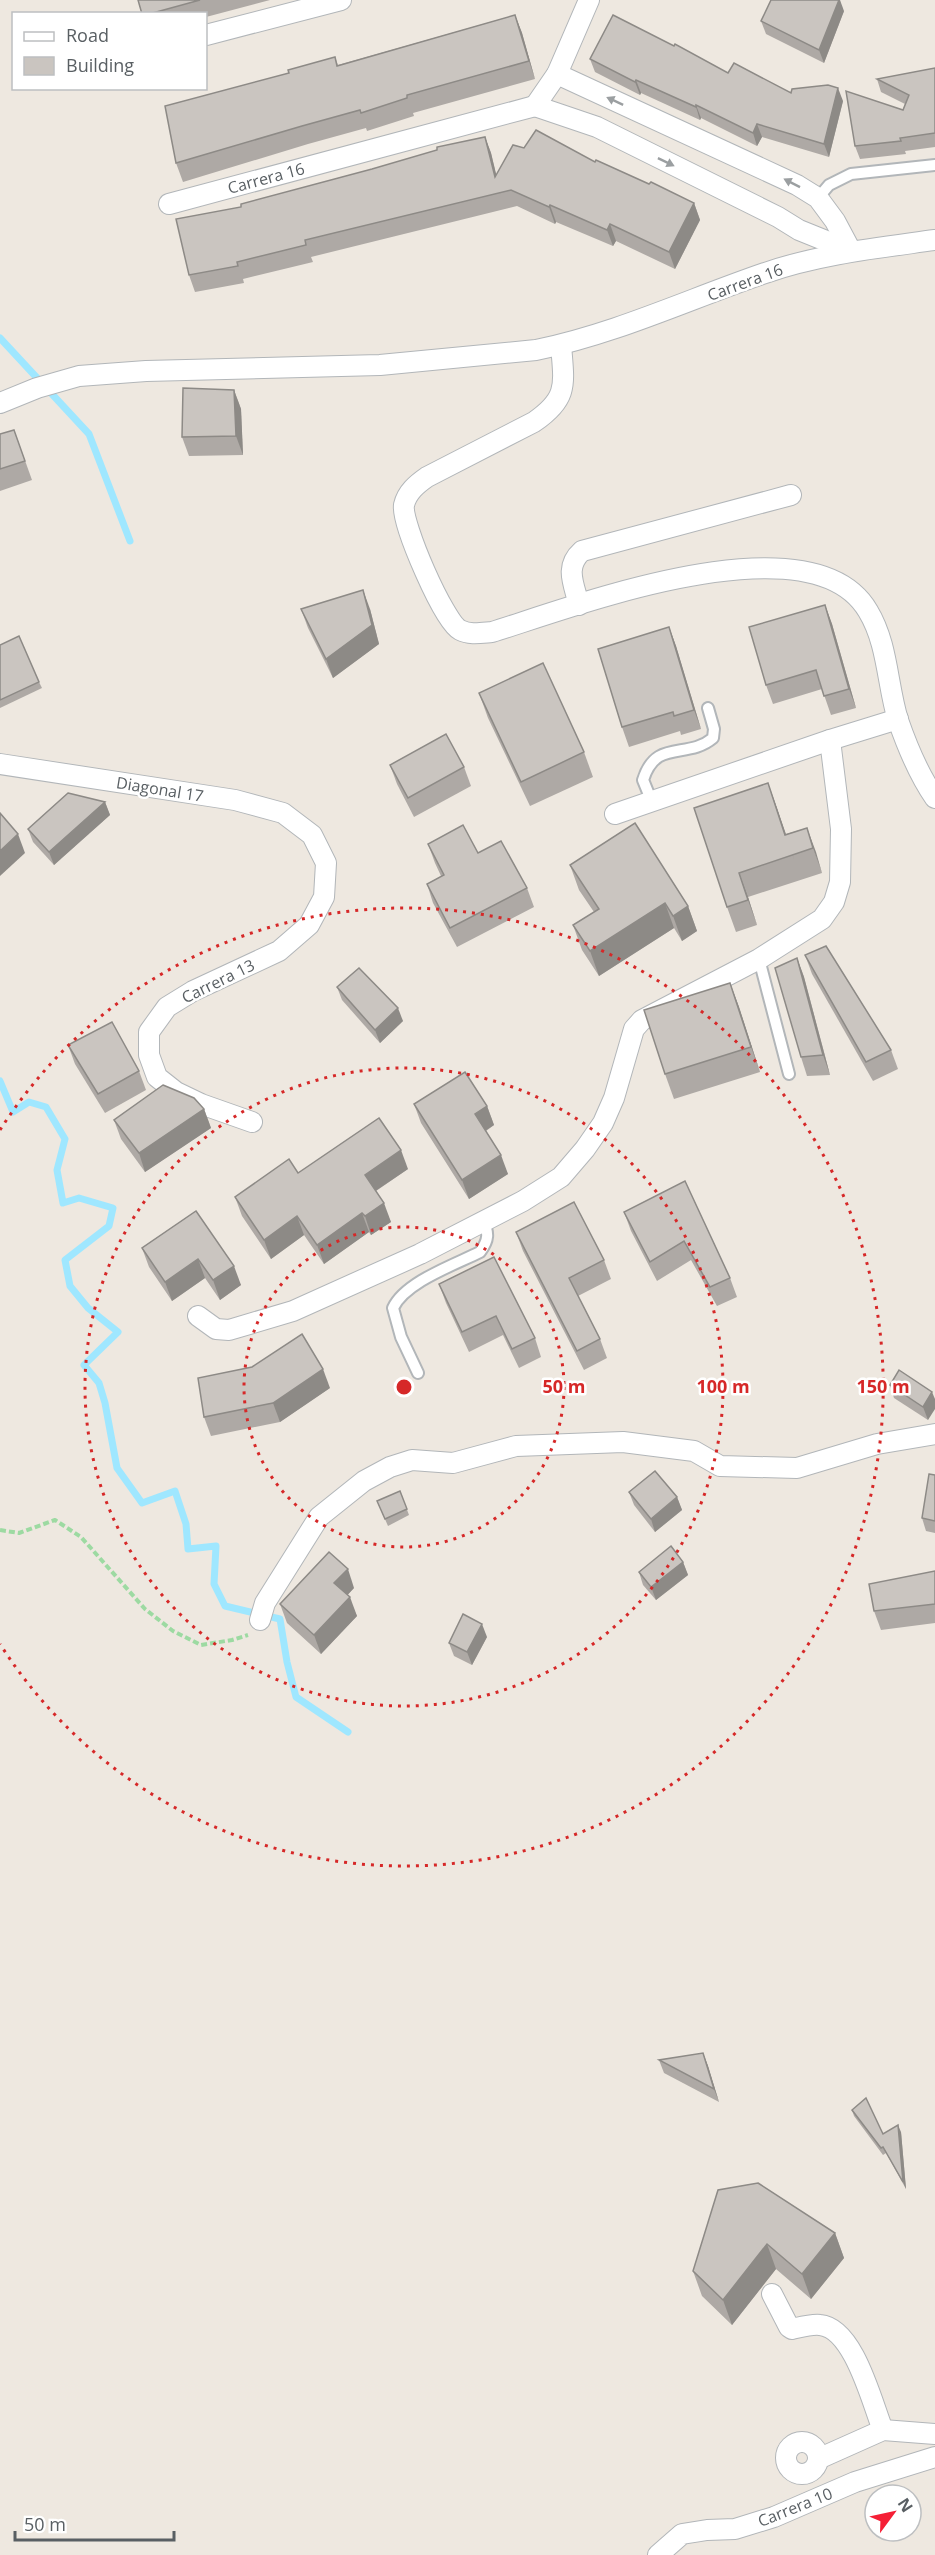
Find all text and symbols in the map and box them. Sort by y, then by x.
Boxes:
legend [12,12,207,90]
text: Road [66,23,109,47]
text: Building [66,53,134,77]
one-way arrow [607,97,624,106]
street label: Carrera 16 [225,157,307,199]
one-way arrow [658,157,675,167]
one-way arrow [784,178,801,187]
street label: Carrera 16 [704,258,786,306]
street label: Diagonal 17 [115,771,205,807]
street label: Carrera 13 [178,954,258,1008]
text: 50 m [543,1374,585,1398]
text: 100 m [696,1374,750,1398]
text: 150 m [856,1374,910,1398]
centre of rings [394,1377,414,1397]
street label: Carrera 10 [754,2482,836,2532]
north arrow [863,2483,923,2543]
text: N [893,2493,918,2516]
scale bar [15,2504,174,2542]
text: 50 m [24,2512,66,2536]

